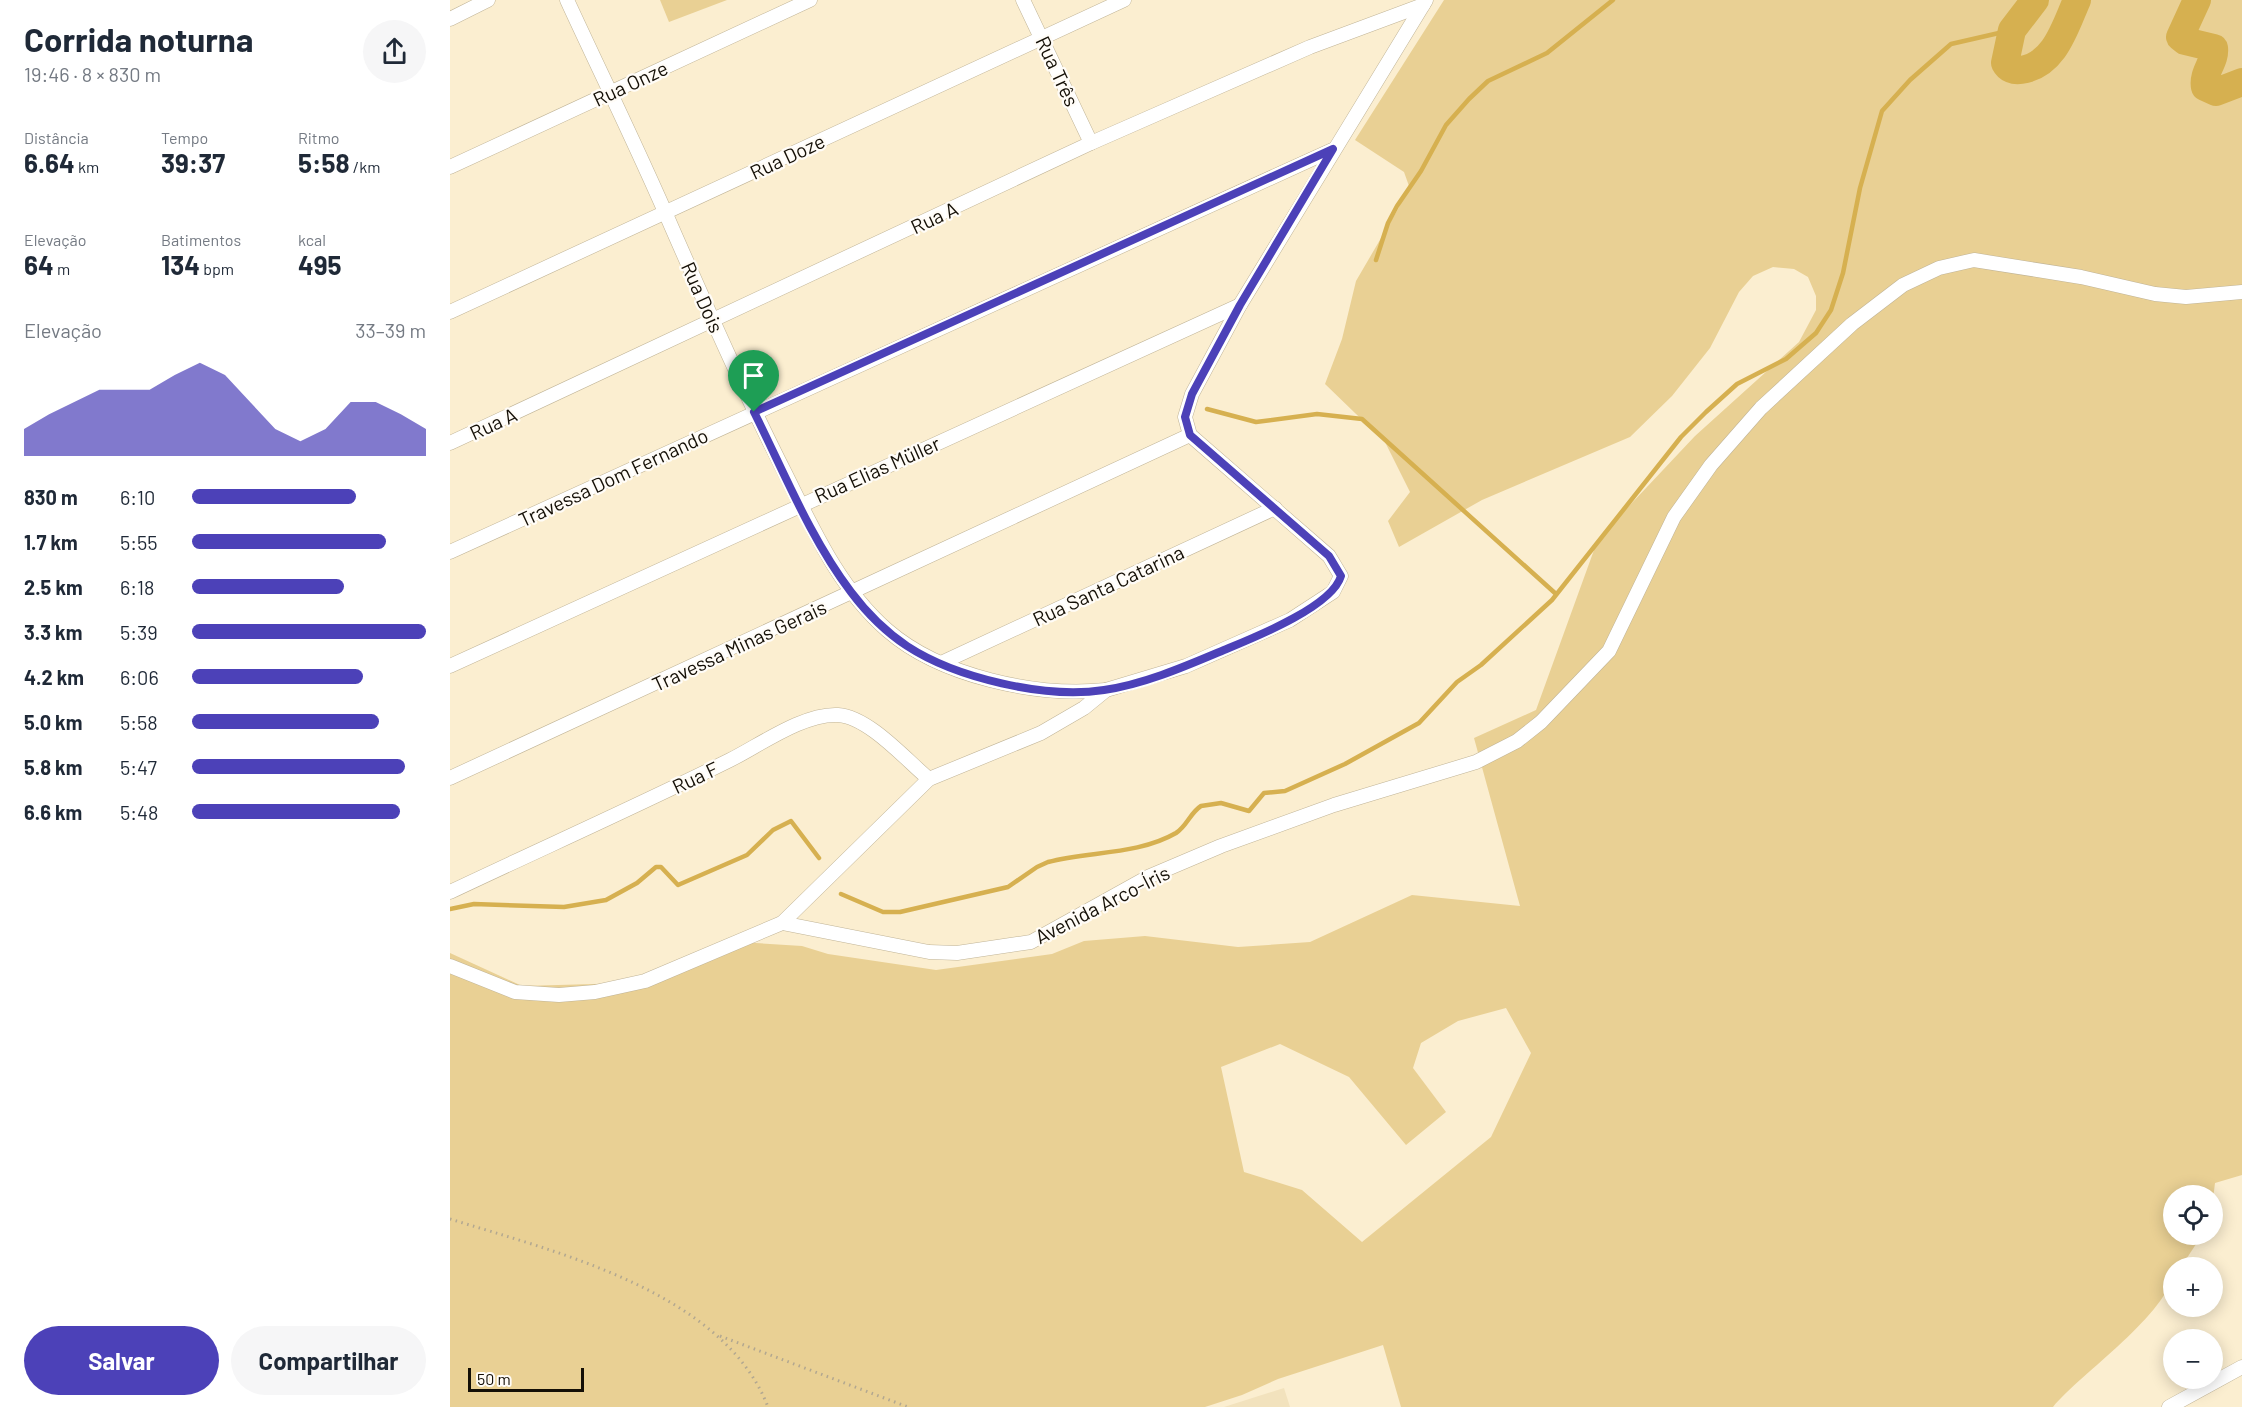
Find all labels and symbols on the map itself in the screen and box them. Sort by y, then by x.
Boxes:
street label: Rua Três [1031,32,1085,110]
street label: Rua Onze [589,55,671,111]
street label: Rua Doze [746,128,828,184]
street label: Rua A [907,196,961,238]
street label: Rua Dois [677,258,729,336]
pin [728,350,779,412]
street label: Rua A [466,402,520,444]
street label: Travessa Dom Fernando [514,423,712,531]
street label: Rua Elias Müller [810,431,944,507]
street label: Rua Santa Catarina [1028,539,1188,631]
street label: Travessa Minas Gerais [648,594,830,696]
street label: Rua F [668,756,722,798]
street label: Avenida Arco-Íris [1031,860,1173,948]
scale bar [468,1365,584,1392]

